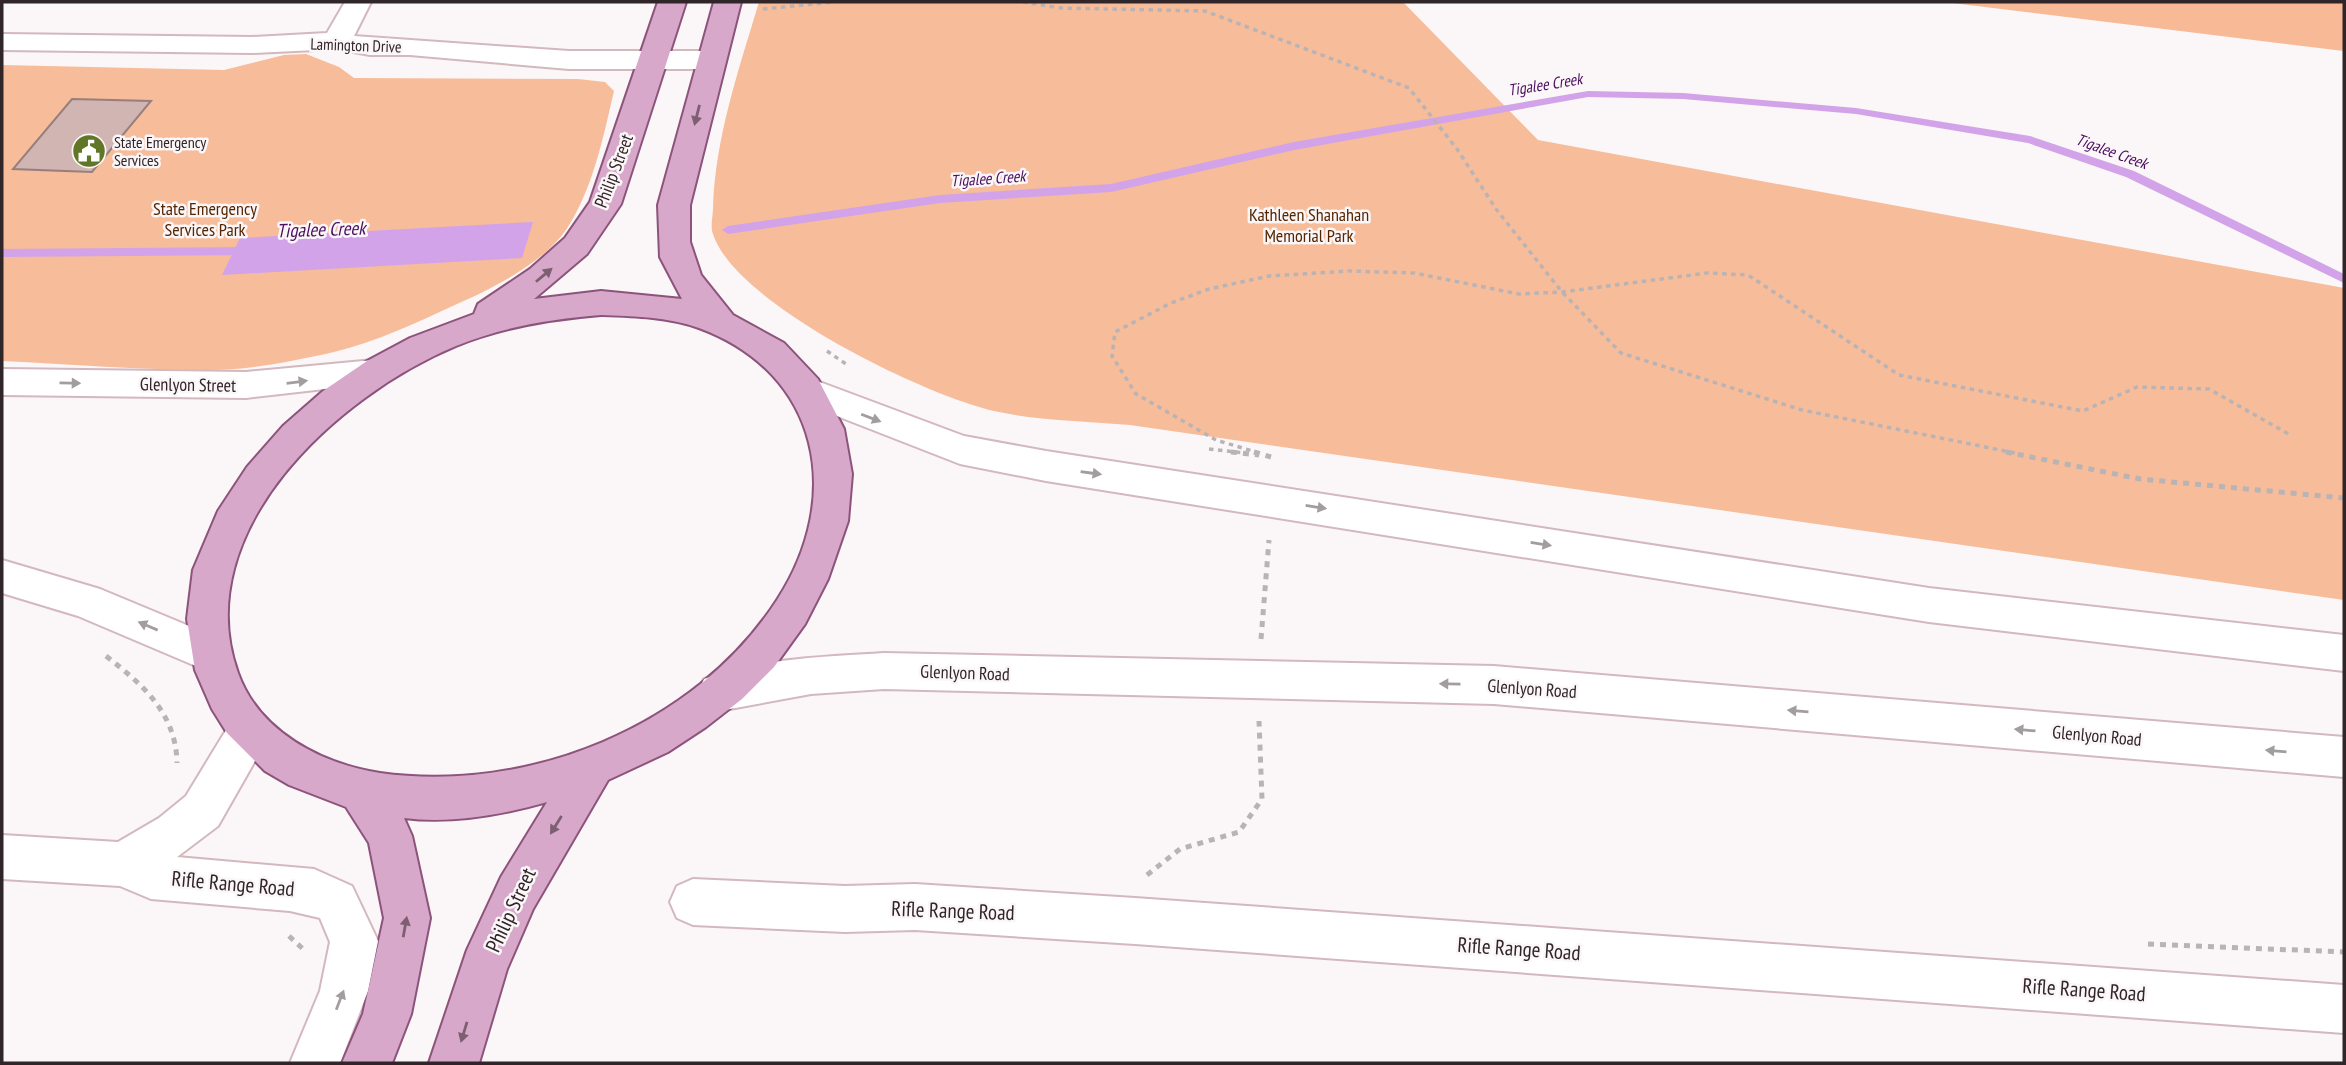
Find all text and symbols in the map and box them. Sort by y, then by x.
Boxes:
street label: Lamington Drive [310,33,402,57]
water label: Tigalee Creek [1506,68,1585,100]
one-way arrow [691,104,702,126]
water label: Tigalee Creek [2073,129,2152,174]
street label: Philip Street [589,131,638,211]
public building icon: State Emergency Services [70,132,108,170]
place label: State Emergency Services [114,132,206,170]
water label: Tigalee Creek [950,165,1028,191]
park label: State Emergency Services Park [153,197,257,241]
park label: Kathleen Shanahan Memorial Park [1249,203,1369,247]
water label: Tigalee Creek [276,215,369,243]
one-way arrow [535,267,553,283]
street label: Glenlyon Street [140,372,236,397]
one-way arrow [286,376,308,387]
one-way arrow [59,377,81,389]
one-way arrow [861,412,882,423]
one-way arrow [1080,468,1102,479]
one-way arrow [1305,502,1327,513]
one-way arrow [1530,539,1552,550]
one-way arrow [138,620,158,632]
street label: Glenlyon Road [920,659,1010,686]
street label: Glenlyon Road [1487,674,1578,703]
one-way arrow [1438,678,1460,690]
one-way arrow [1787,705,1809,716]
street label: Glenlyon Road [2051,720,2143,751]
one-way arrow [2014,724,2036,735]
one-way arrow [2265,745,2287,756]
one-way arrow [549,816,562,835]
street label: Philip Street [479,863,542,956]
street label: Rifle Range Road [170,865,296,902]
street label: Rifle Range Road [891,895,1015,926]
one-way arrow [400,916,411,938]
street label: Rifle Range Road [1457,931,1581,966]
street label: Rifle Range Road [2022,972,2146,1007]
one-way arrow [335,989,346,1010]
one-way arrow [458,1022,469,1043]

